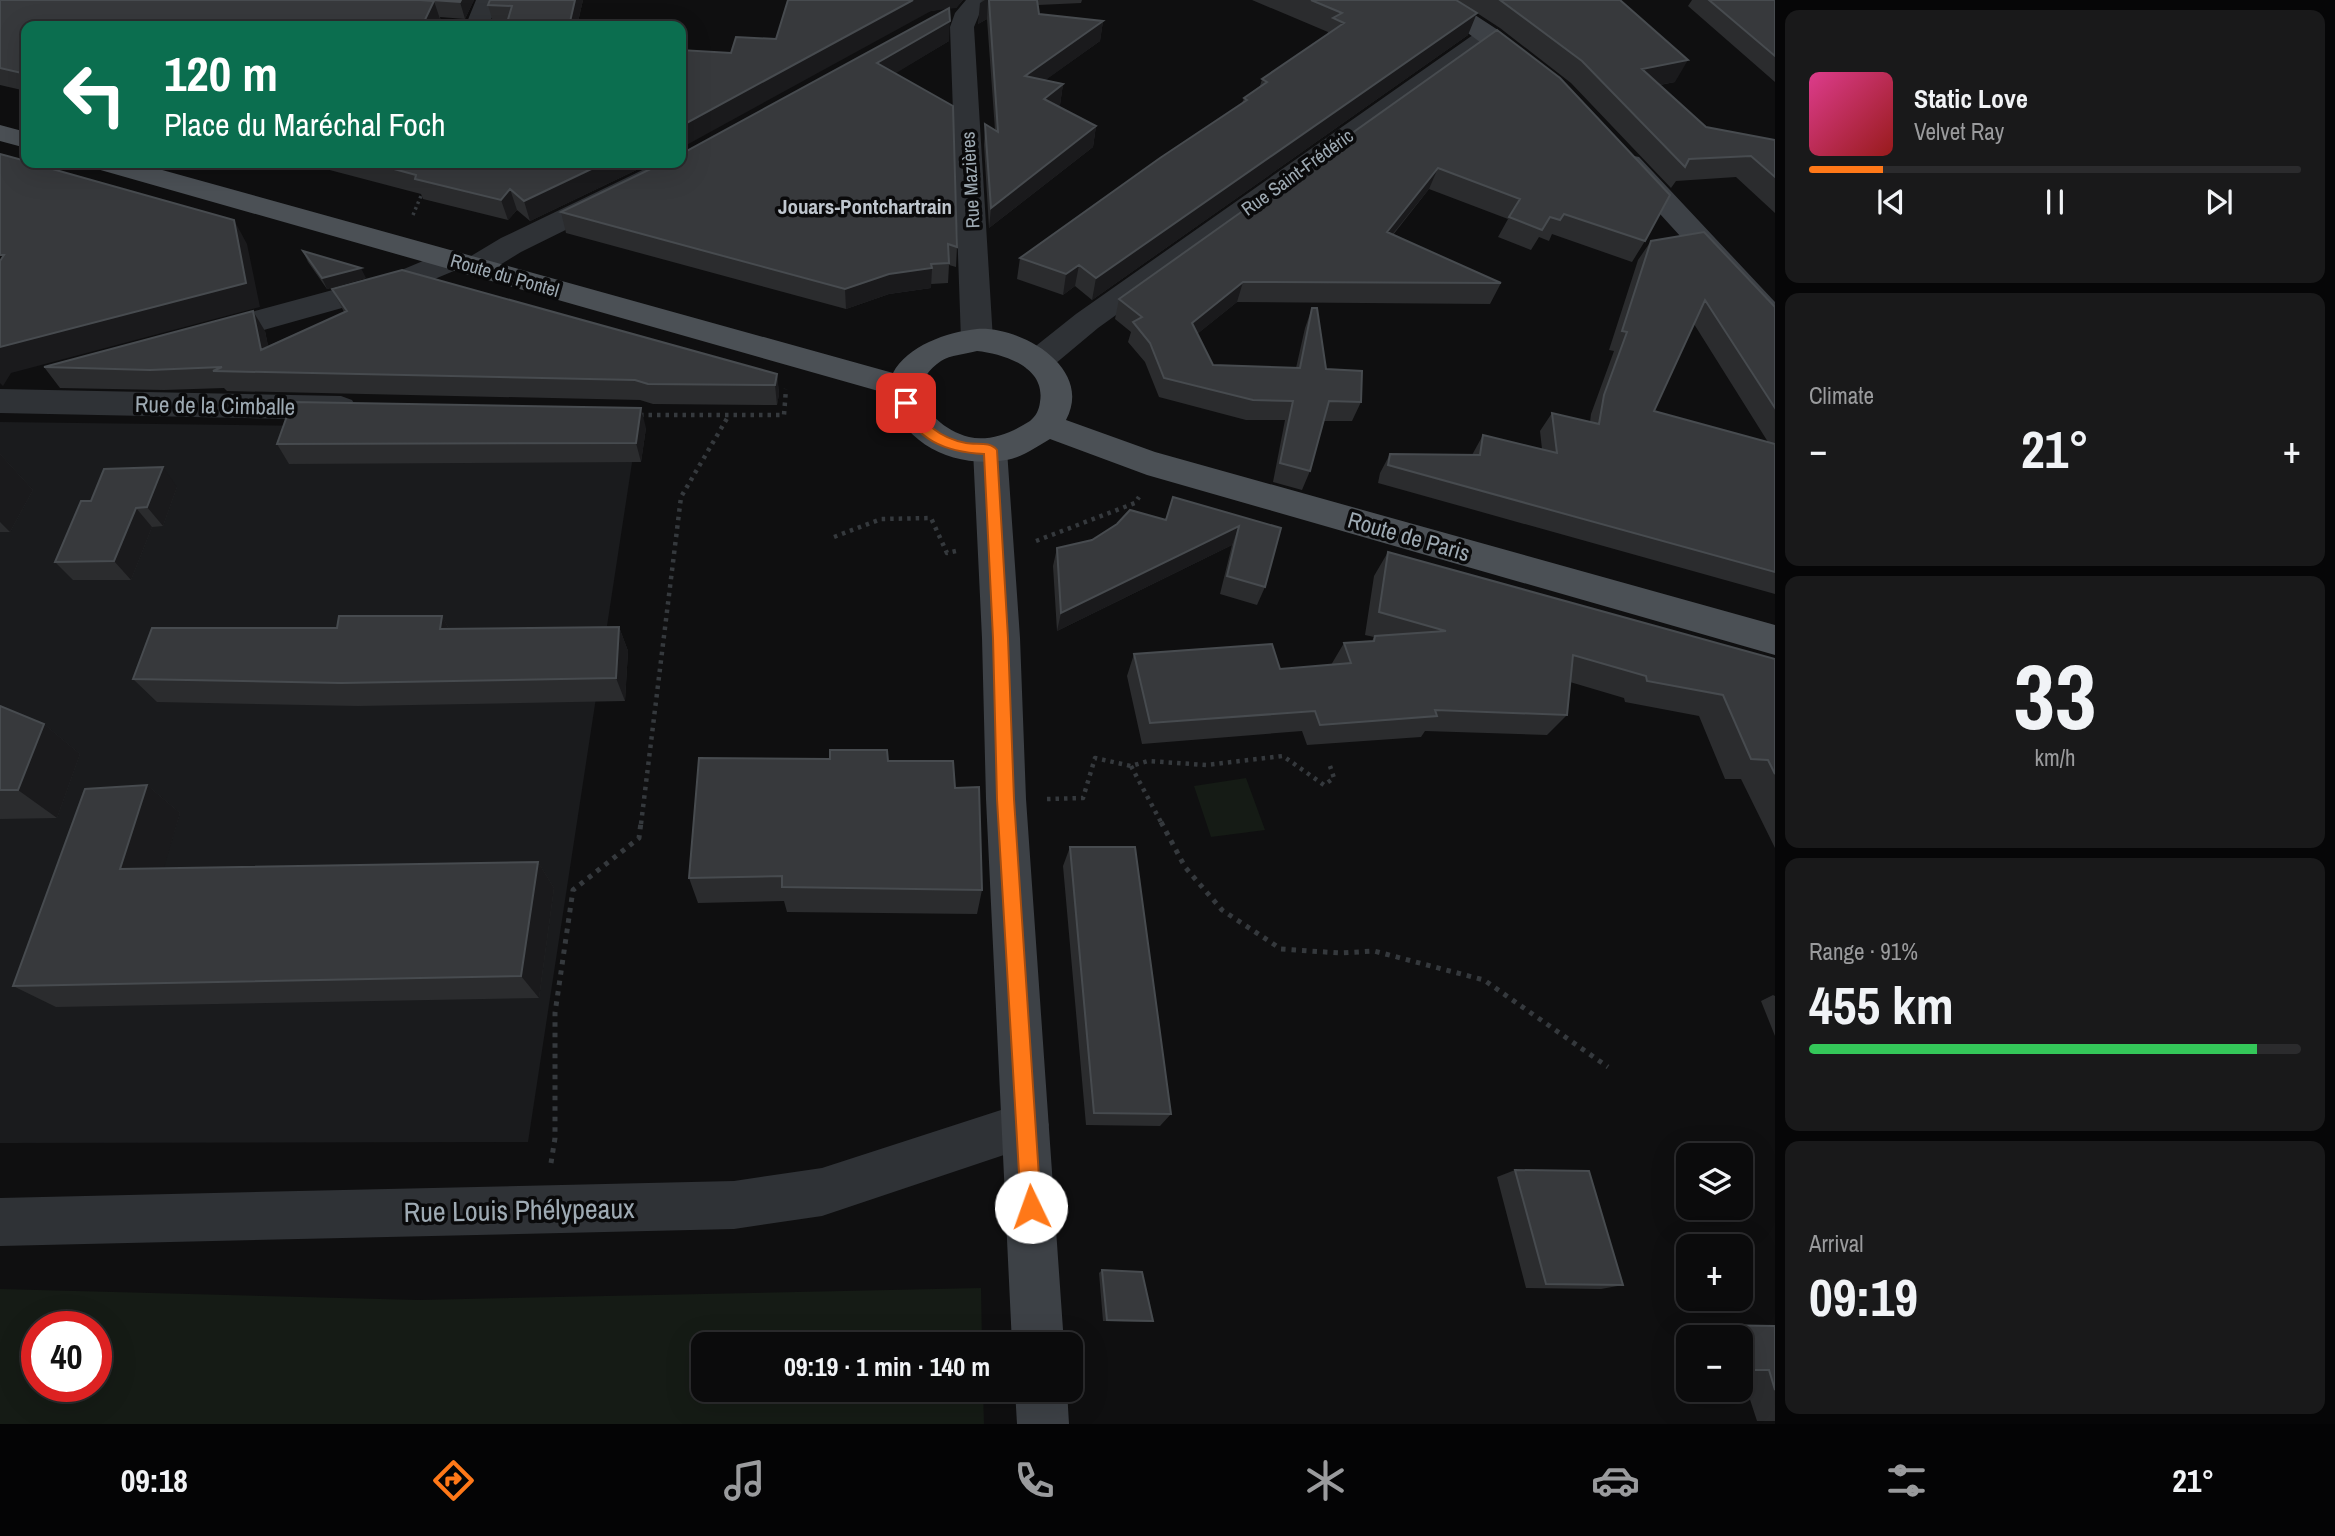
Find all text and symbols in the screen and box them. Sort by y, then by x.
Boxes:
text: 120 m [164,40,278,106]
icon: left [49,49,140,140]
text: Static Love [1914,81,2028,116]
text: Place du Maréchal Foch [164,103,446,146]
text: Velvet Ray [1914,116,2004,147]
street label: Rue Saint-Frédéric [1236,122,1358,221]
street label: Rue Mazières [954,131,986,229]
icon: previous [1872,183,1910,221]
icon: pause [2036,183,2074,221]
icon: next [2200,183,2238,221]
district label: Jouars-Pontchartrain [778,192,952,221]
street label: Route du Pontel [448,247,562,303]
pin [876,373,936,433]
text: Climate [1809,380,1874,411]
icon: arrive [887,384,925,422]
street label: Rue de la Cimballe [135,388,295,422]
text: 21° [2021,414,2089,484]
text: − [1809,424,1827,475]
text: + [2283,424,2301,475]
street label: Route de Paris [1344,504,1474,568]
text: 33 [2014,635,2097,757]
text: km/h [2035,742,2075,773]
text: Range · 91% [1809,936,1918,967]
text: 455 km [1809,970,1954,1040]
map controls [1676,1143,1753,1402]
button: layers [1676,1143,1753,1220]
position arrow [994,1170,1068,1244]
street label: Rue Louis Phélypeaux [403,1189,635,1231]
text: Arrival [1809,1228,1864,1259]
button: + [1676,1234,1753,1311]
text: 09:19 [1809,1262,1918,1332]
speed limit sign: 40 [21,1311,112,1402]
button: − [1676,1325,1753,1402]
text: 09:19 · 1 min · 140 m [784,1349,990,1384]
icon: directions [429,1456,478,1505]
icon: music [720,1456,769,1505]
icon: phone [1010,1456,1059,1505]
icon: climate [1301,1456,1350,1505]
icon: car [1591,1456,1640,1505]
icon: filters [1882,1456,1931,1505]
text: 09:18 [121,1459,188,1502]
text: 21° [2172,1459,2214,1502]

